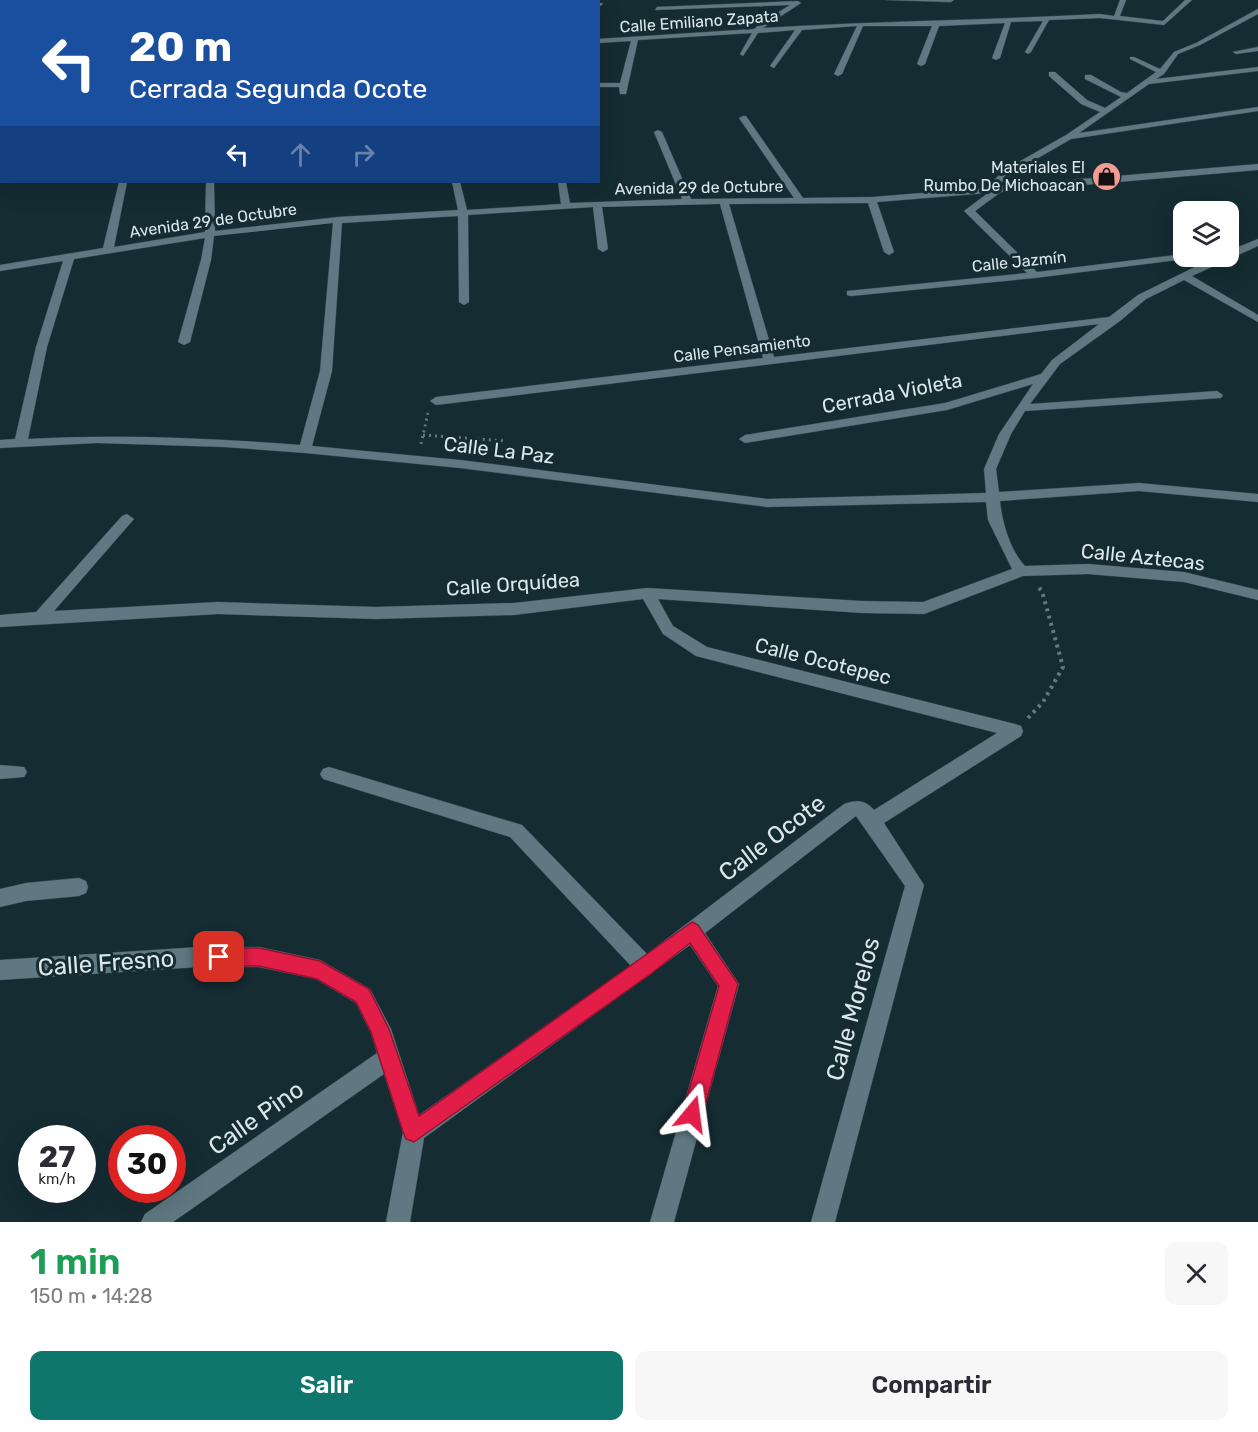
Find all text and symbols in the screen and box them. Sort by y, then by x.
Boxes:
street label: Calle Emiliano Zapata [619,6,779,37]
text: 20 m [129,22,232,72]
icon: left [30,24,108,102]
text: Cerrada Segunda Ocote [129,73,427,105]
icon: left [221,138,254,171]
icon: ahead [284,138,317,171]
icon: right [347,138,380,171]
place label: Materiales El Rumbo De Michoacan [924,158,1085,195]
shop icon: Materiales El Rumbo De Michoacan [1090,160,1122,192]
street label: Avenida 29 de Octubre [614,177,784,198]
street label: Avenida 29 de Octubre [128,199,298,242]
map controls [1173,201,1239,267]
button: layers [1173,201,1239,267]
street label: Calle Jazmín [971,247,1067,276]
street label: Calle Pensamiento [672,331,812,366]
street label: Cerrada Violeta [820,368,964,418]
street label: Calle La Paz [442,431,556,469]
street label: Calle Aztecas [1080,539,1206,575]
street label: Calle Orquídea [445,567,581,601]
street label: Calle Ocotepec [753,633,893,689]
street label: Calle Ocote [713,789,831,887]
pin [193,931,244,982]
street label: Calle Morelos [820,934,886,1084]
icon: arrive [202,940,235,973]
street label: Calle Fresno [37,944,175,982]
street label: Calle Pino [203,1075,309,1161]
position arrow [660,1082,724,1146]
speed limit sign: 30 [108,1125,186,1203]
text: 27 [39,1139,75,1175]
text: km/h [38,1170,76,1188]
text: 1 min [30,1240,121,1283]
button: close [1165,1242,1228,1305]
text: 150 m · 14:28 [30,1284,153,1308]
button: Salir [30,1351,623,1420]
button: Compartir [635,1351,1228,1420]

